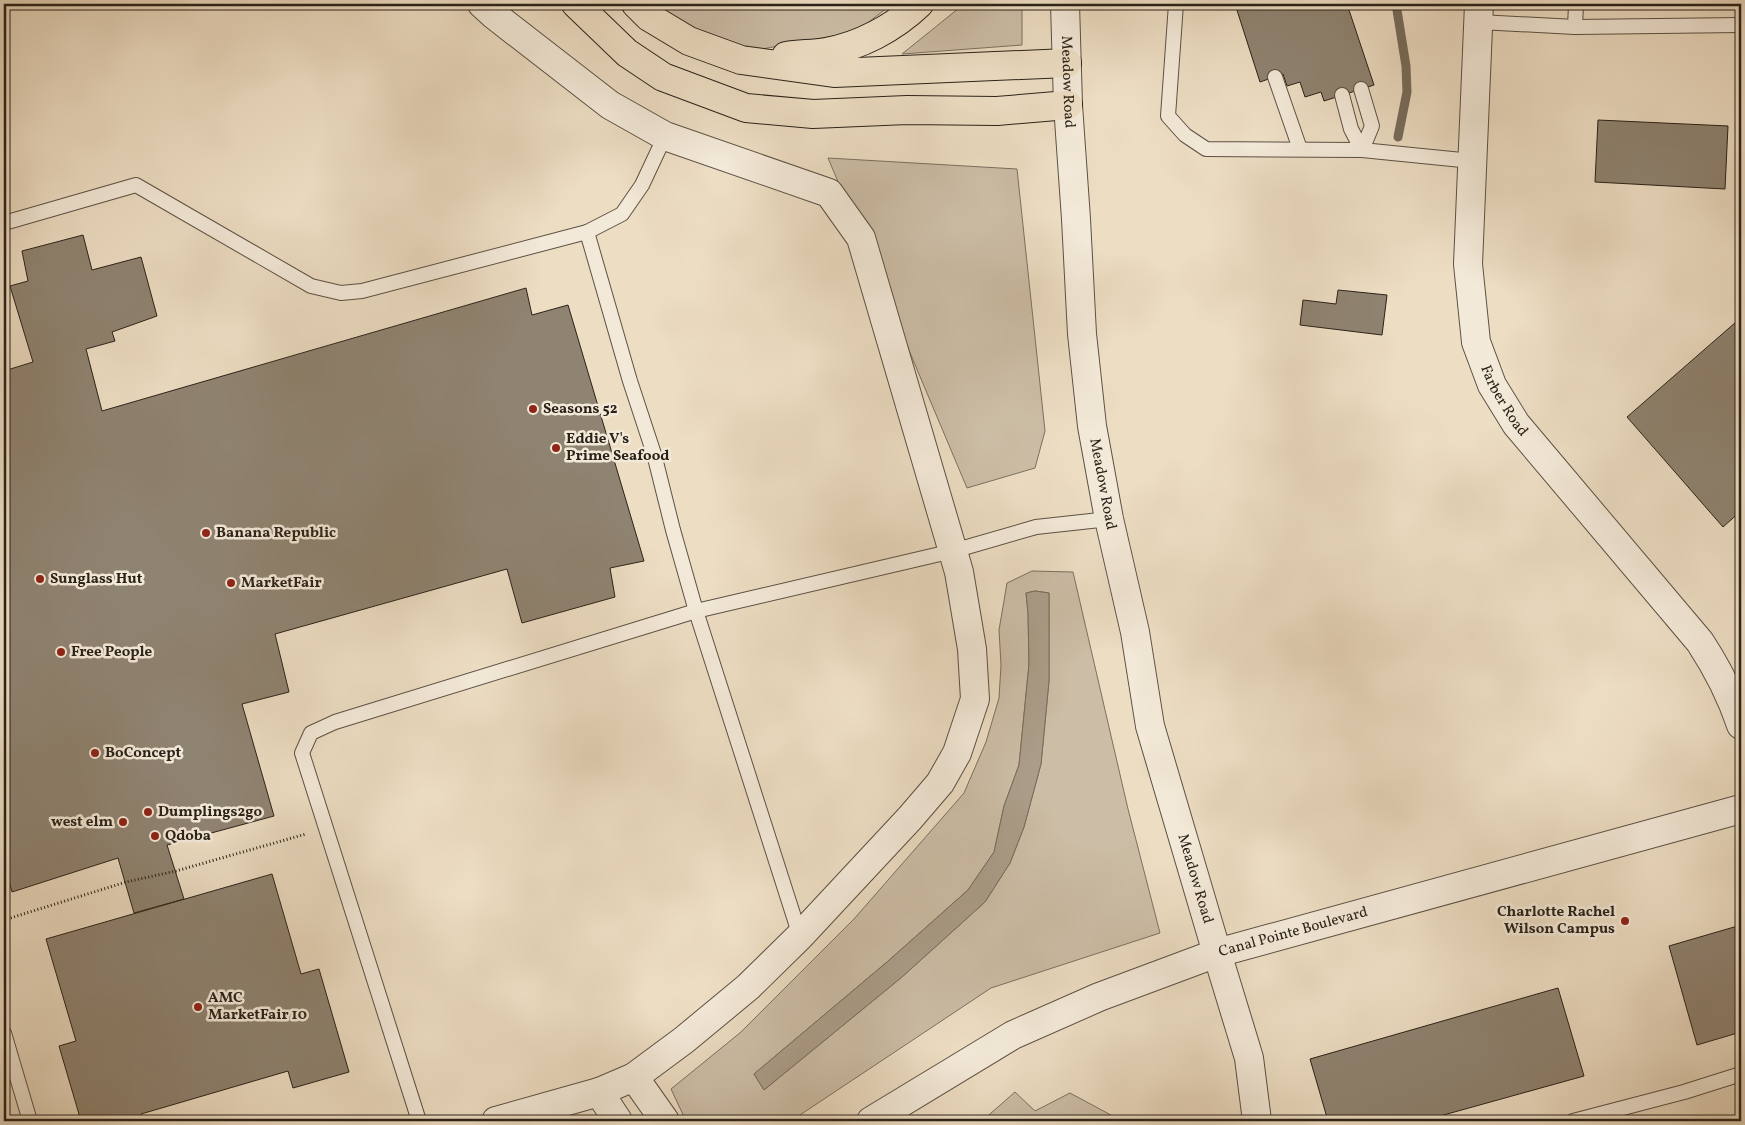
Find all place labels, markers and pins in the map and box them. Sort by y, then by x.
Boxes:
place label: Seasons 52 [543,399,618,420]
marker: Seasons 52 [527,403,539,415]
place label: Eddie V's Prime Seafood [566,429,669,467]
marker: Eddie V's Prime Seafood [550,442,562,454]
place label: Banana Republic [216,523,336,544]
marker: Banana Republic [200,527,212,539]
place label: Sunglass Hut [50,569,143,590]
marker: Sunglass Hut [34,573,46,585]
place label: MarketFair [241,573,322,594]
marker: MarketFair [225,577,237,589]
place label: Free People [71,642,153,663]
marker: Free People [55,646,67,658]
place label: BoConcept [105,743,182,764]
marker: BoConcept [89,747,101,759]
place label: Dumplings2go [158,802,263,823]
marker: Dumplings2go [142,806,154,818]
place label: west elm [51,812,113,833]
marker: west elm [117,816,129,828]
place label: Qdoba [165,826,211,847]
marker: Qdoba [149,830,161,842]
place label: Charlotte Rachel Wilson Campus [1497,902,1615,940]
marker: Charlotte Rachel Wilson Campus [1619,915,1631,927]
place label: AMC MarketFair 10 [208,988,307,1026]
marker: AMC MarketFair 10 [192,1001,204,1013]

